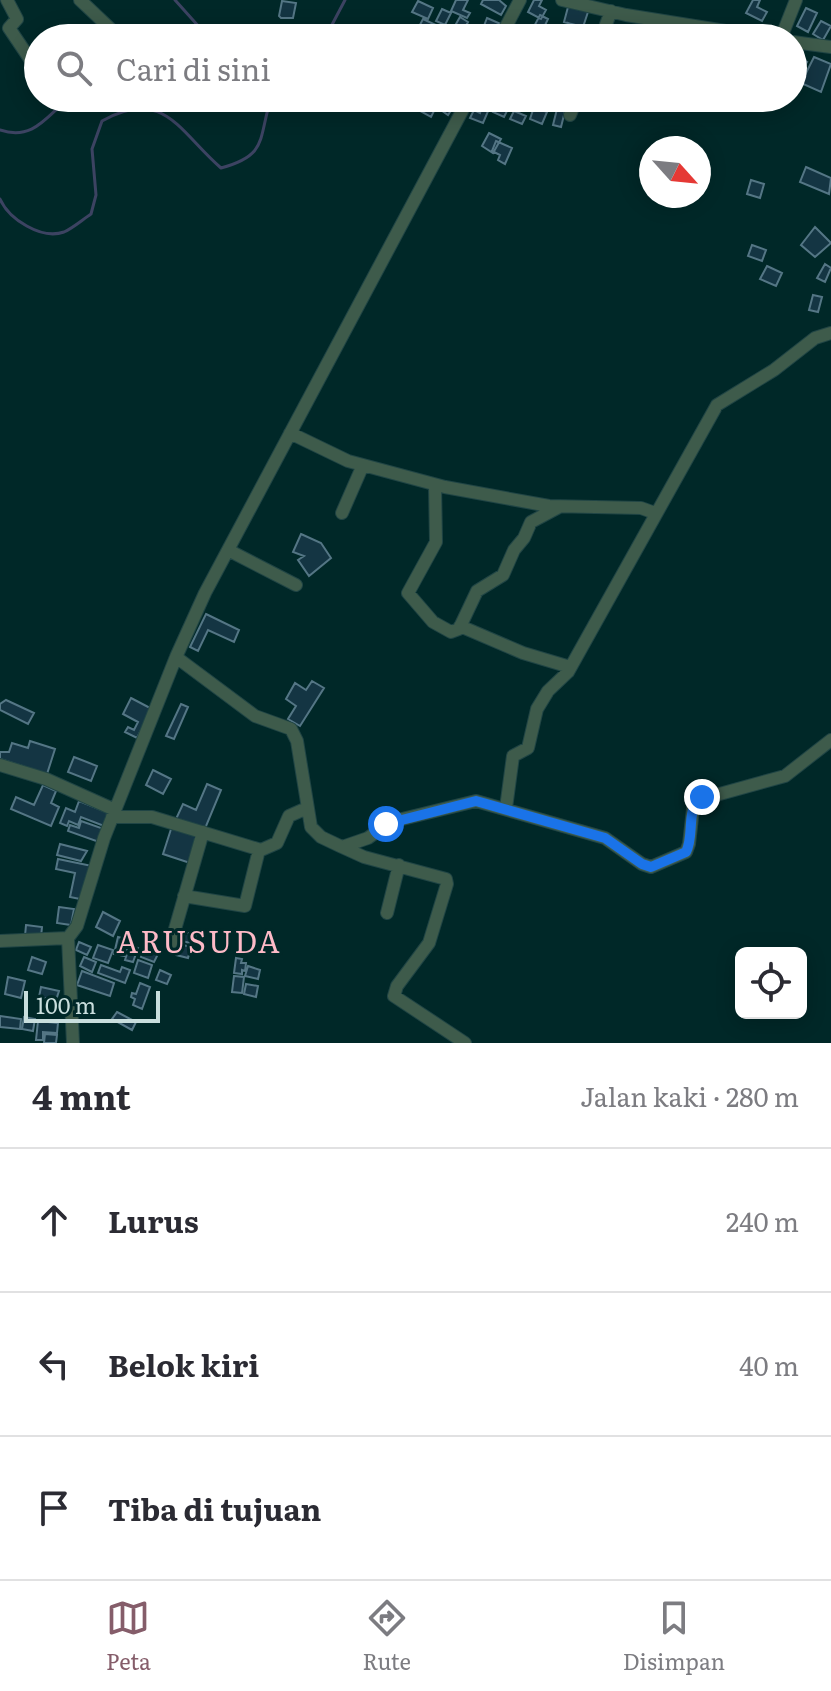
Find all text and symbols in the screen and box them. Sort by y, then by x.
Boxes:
search box [24,24,807,112]
icon: search [52,46,96,90]
text: Cari di sini [116,46,270,90]
north arrow [639,136,711,208]
route end [684,779,720,815]
route start [368,806,404,842]
district label: ARUSUDA [116,918,282,962]
map controls [735,947,807,1019]
button: locate [735,947,807,1019]
scale bar [24,987,160,1023]
text: 100 m [36,988,96,1021]
text: 4 mnt [32,1070,131,1120]
text: Jalan kaki · 280 m [580,1076,799,1115]
icon: ahead [32,1198,76,1242]
text: Lurus [108,1198,199,1242]
text: 240 m [726,1201,799,1240]
icon: left [32,1342,76,1386]
text: Belok kiri [108,1342,259,1386]
text: 40 m [739,1345,799,1384]
icon: arrive [32,1486,76,1530]
text: Tiba di tujuan [108,1486,321,1530]
tab: Peta [106,1596,151,1677]
tab: Rute [363,1596,411,1677]
tab: Disimpan [623,1596,725,1677]

